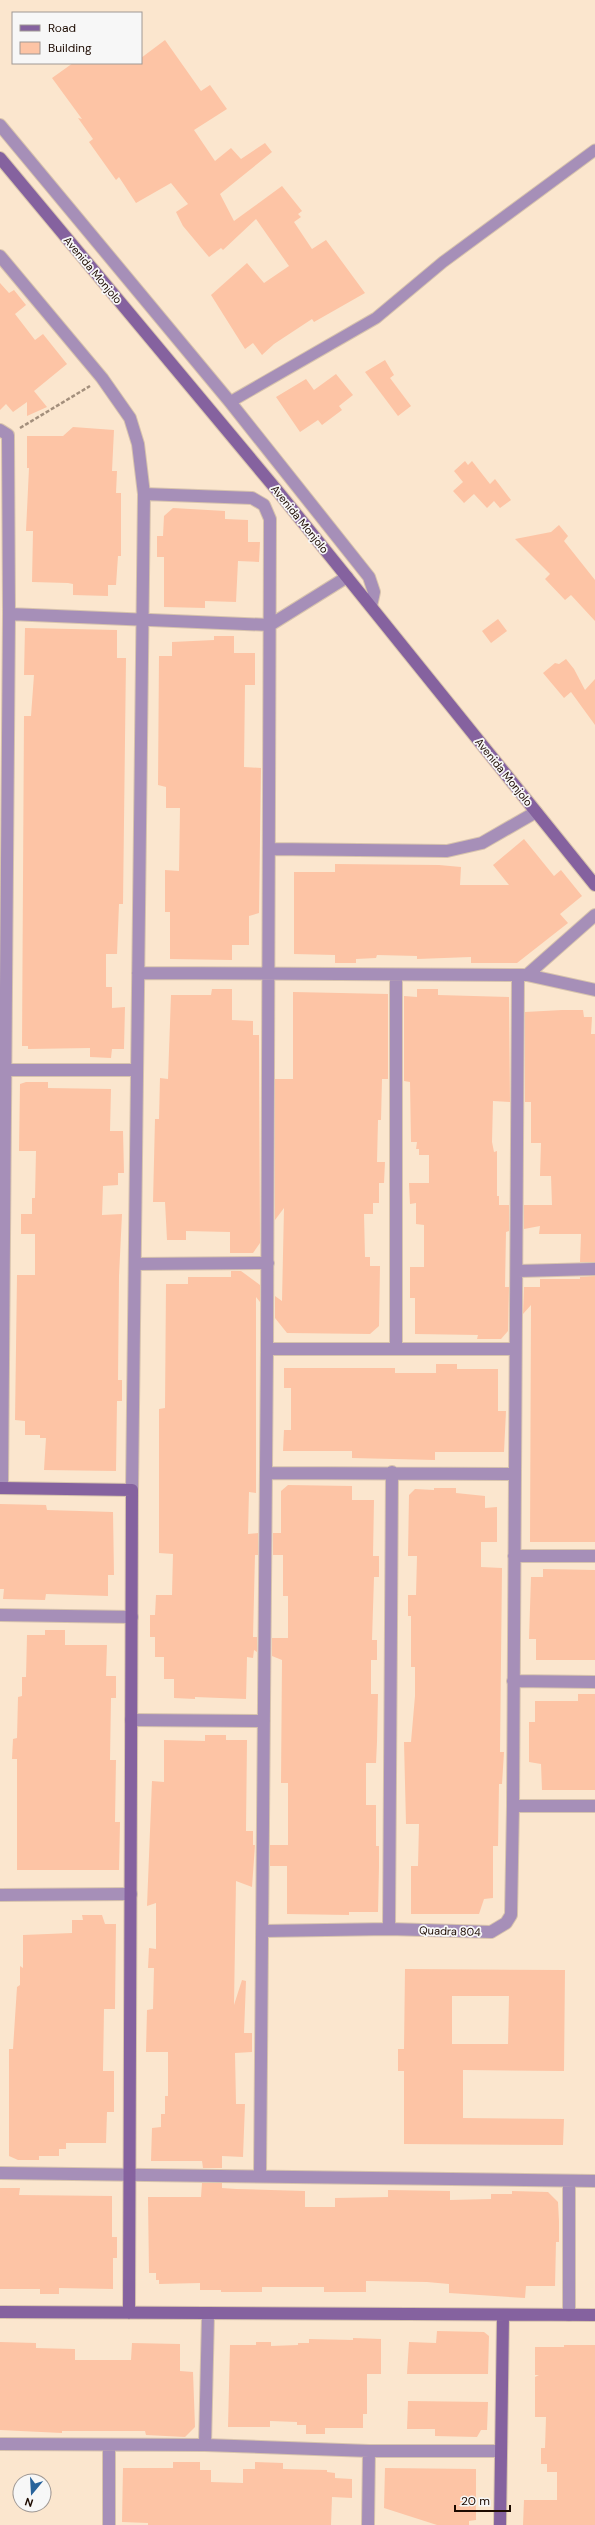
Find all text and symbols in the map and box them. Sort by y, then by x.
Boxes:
legend [12,12,142,64]
text: Road [48,20,76,36]
text: Building [48,40,92,56]
street label: Avenida Monjolo [61,234,125,306]
street label: Avenida Monjolo [268,482,332,556]
street label: Avenida Monjolo [472,735,536,809]
street label: Quadra 804 [419,1923,481,1939]
north arrow [12,2473,52,2513]
scale bar [455,2487,510,2513]
text: 20 m [461,2493,490,2509]
text: N [23,2495,35,2510]

